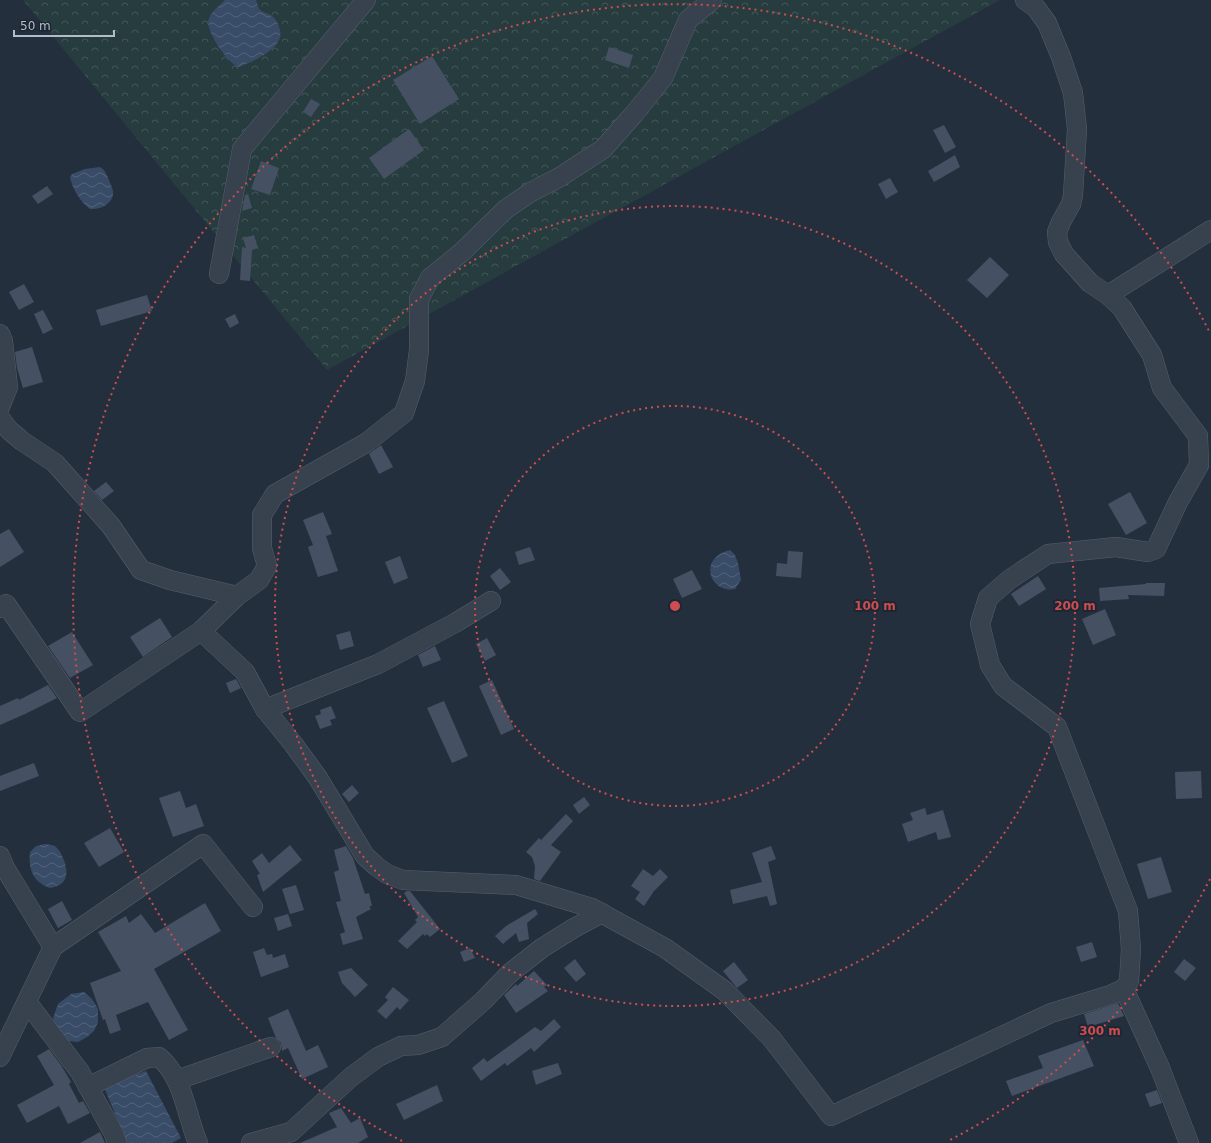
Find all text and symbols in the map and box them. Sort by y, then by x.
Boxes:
scale bar [14,12,114,38]
text: 50 m [20,19,51,33]
centre of rings [668,599,682,613]
text: 100 m [854,599,896,613]
text: 200 m [1054,599,1096,613]
text: 300 m [1079,1024,1121,1038]

